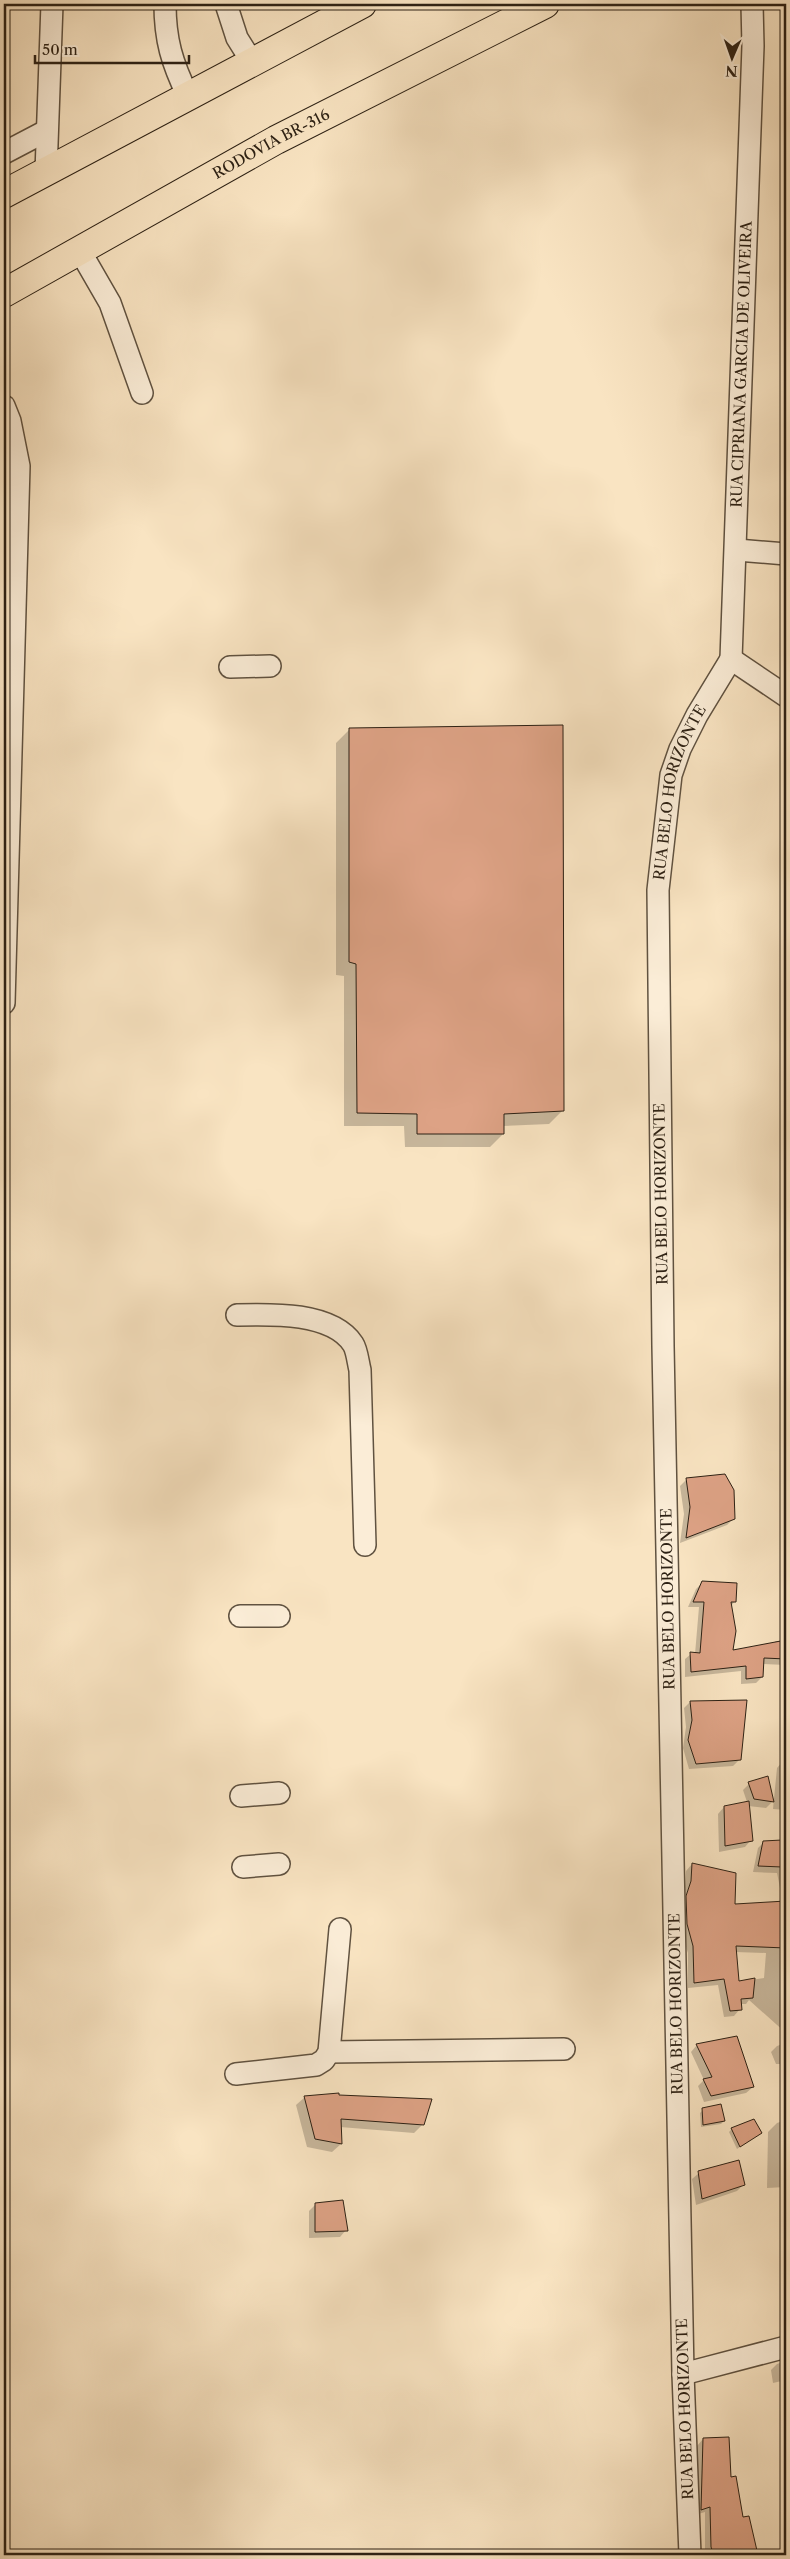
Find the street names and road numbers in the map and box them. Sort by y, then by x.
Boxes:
street label: RODOVIA BR-316 [209,104,333,183]
street label: RUA CIPRIANA GARCIA DE OLIVEIRA [726,220,756,508]
street label: RUA BELO HORIZONTE [649,701,710,881]
street label: RUA BELO HORIZONTE [649,1103,672,1285]
street label: RUA BELO HORIZONTE [656,1508,679,1690]
street label: RUA BELO HORIZONTE [664,1913,687,2095]
street label: RUA BELO HORIZONTE [672,2318,697,2500]

